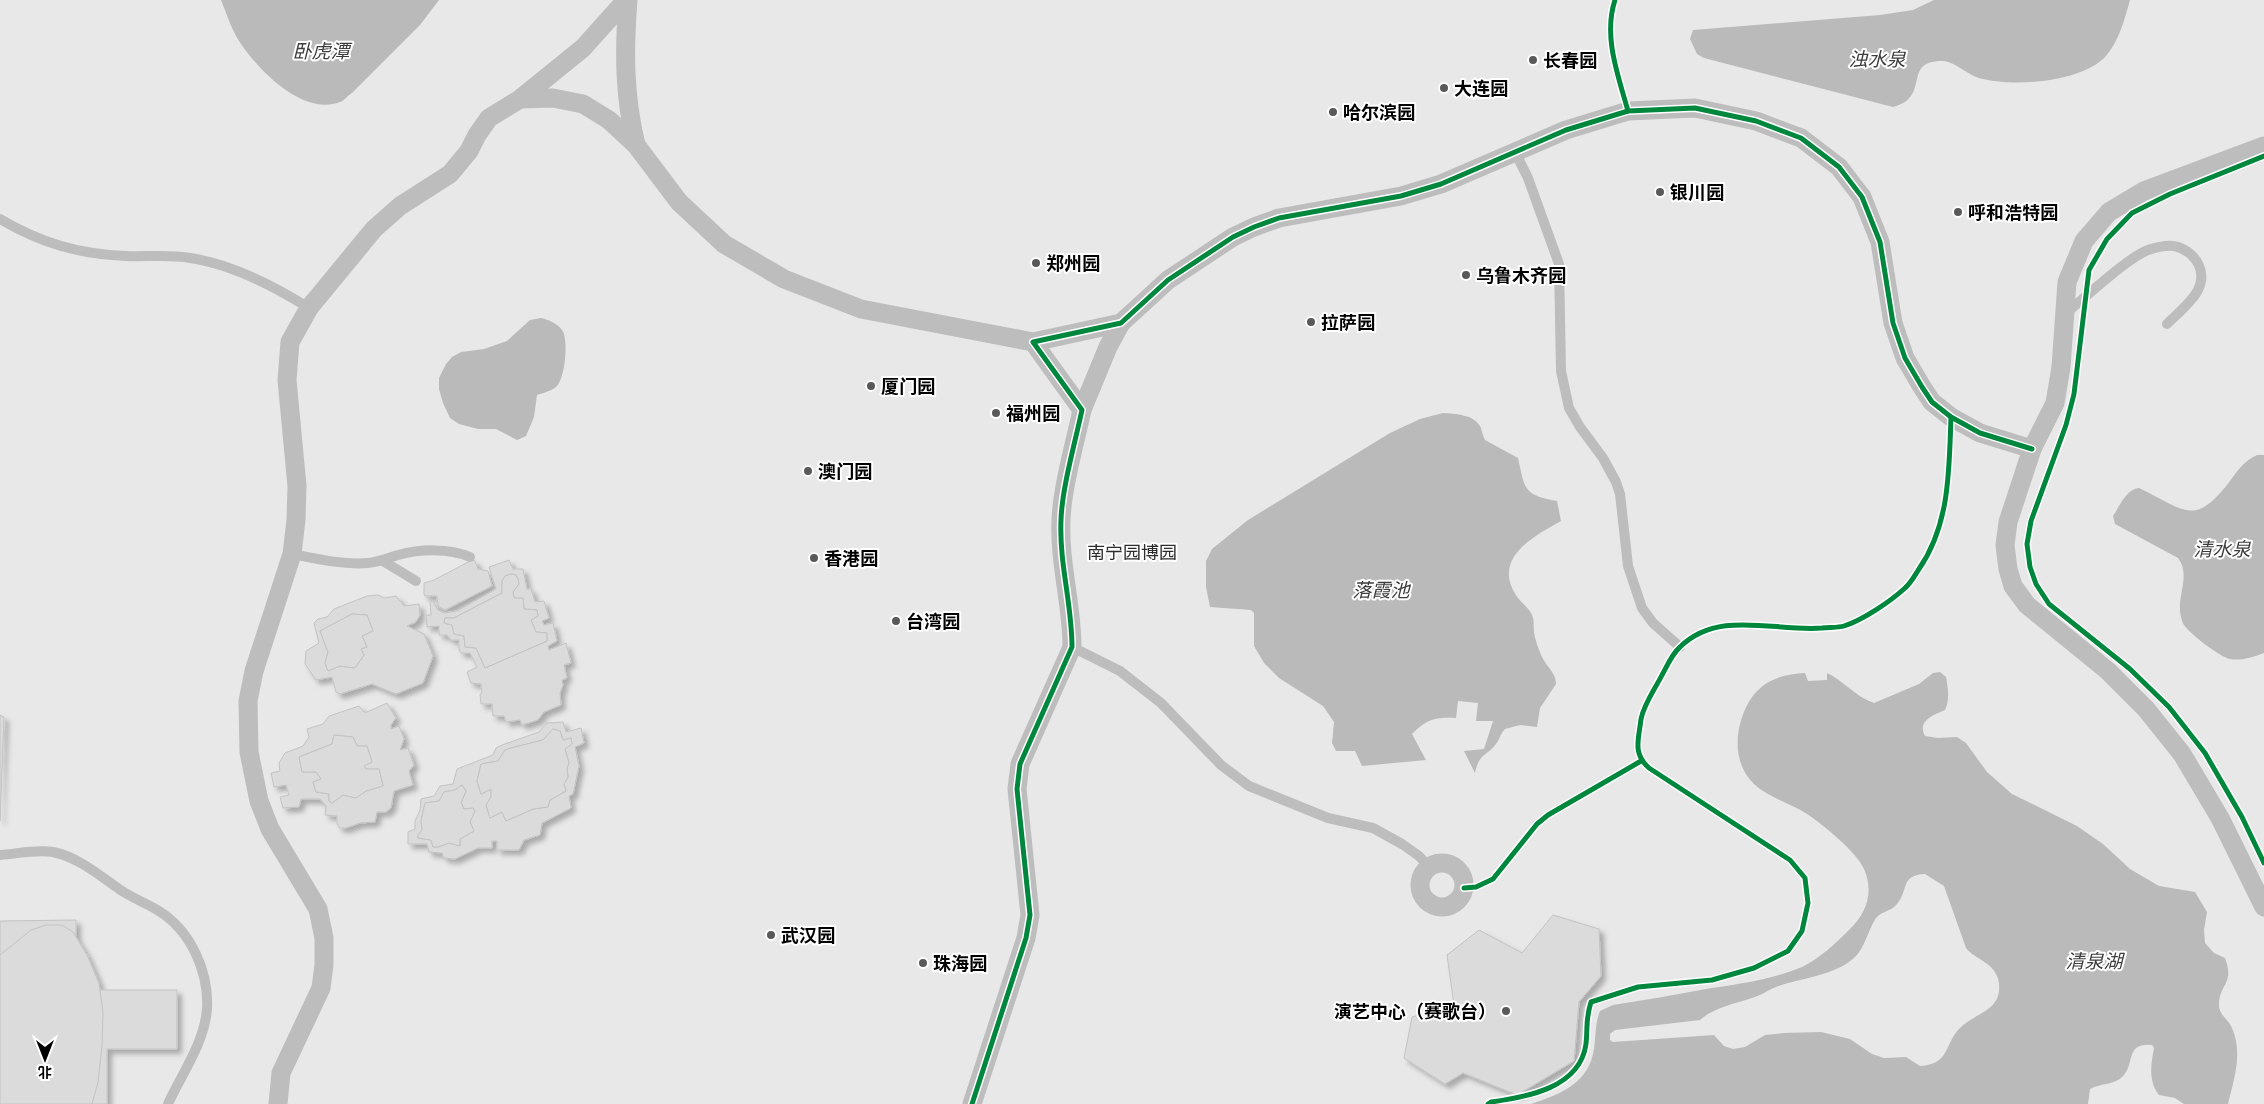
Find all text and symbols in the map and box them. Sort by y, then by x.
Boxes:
water label: 卧虎潭 [292,39,352,63]
water label: 浊水泉 [1848,47,1906,71]
place label: 长春园 [1543,49,1597,72]
marker: 长春园 [1527,54,1539,66]
place label: 大连园 [1454,77,1508,100]
marker: 大连园 [1438,82,1450,94]
place label: 哈尔滨园 [1343,101,1415,124]
marker: 哈尔滨园 [1327,106,1339,118]
place label: 银川园 [1670,181,1724,204]
marker: 银川园 [1654,186,1666,198]
place label: 呼和浩特园 [1968,201,2058,224]
marker: 呼和浩特园 [1952,206,1964,218]
place label: 郑州园 [1046,252,1100,275]
marker: 郑州园 [1030,257,1042,269]
place label: 乌鲁木齐园 [1476,264,1566,287]
marker: 乌鲁木齐园 [1460,269,1472,281]
place label: 拉萨园 [1321,311,1375,334]
marker: 拉萨园 [1305,316,1317,328]
place label: 厦门园 [881,375,935,398]
marker: 厦门园 [865,380,877,392]
place label: 福州园 [1006,402,1060,425]
marker: 福州园 [990,407,1002,419]
place label: 澳门园 [818,460,872,483]
marker: 澳门园 [802,465,814,477]
water label: 清水泉 [2193,537,2251,561]
park label: 南宁园博园 [1087,541,1177,564]
place label: 香港园 [824,547,878,570]
marker: 香港园 [808,552,820,564]
water label: 落霞池 [1352,578,1411,602]
place label: 台湾园 [906,610,960,633]
marker: 台湾园 [890,615,902,627]
place label: 武汉园 [781,924,835,947]
marker: 武汉园 [765,929,777,941]
water label: 清泉湖 [2065,949,2125,973]
place label: 珠海园 [933,952,987,975]
marker: 珠海园 [917,957,929,969]
place label: 演艺中心（赛歌台） [1334,1000,1496,1023]
marker: 演艺中心（赛歌台） [1500,1005,1512,1017]
north arrow [20,1034,70,1084]
text: 北 [38,1063,52,1081]

